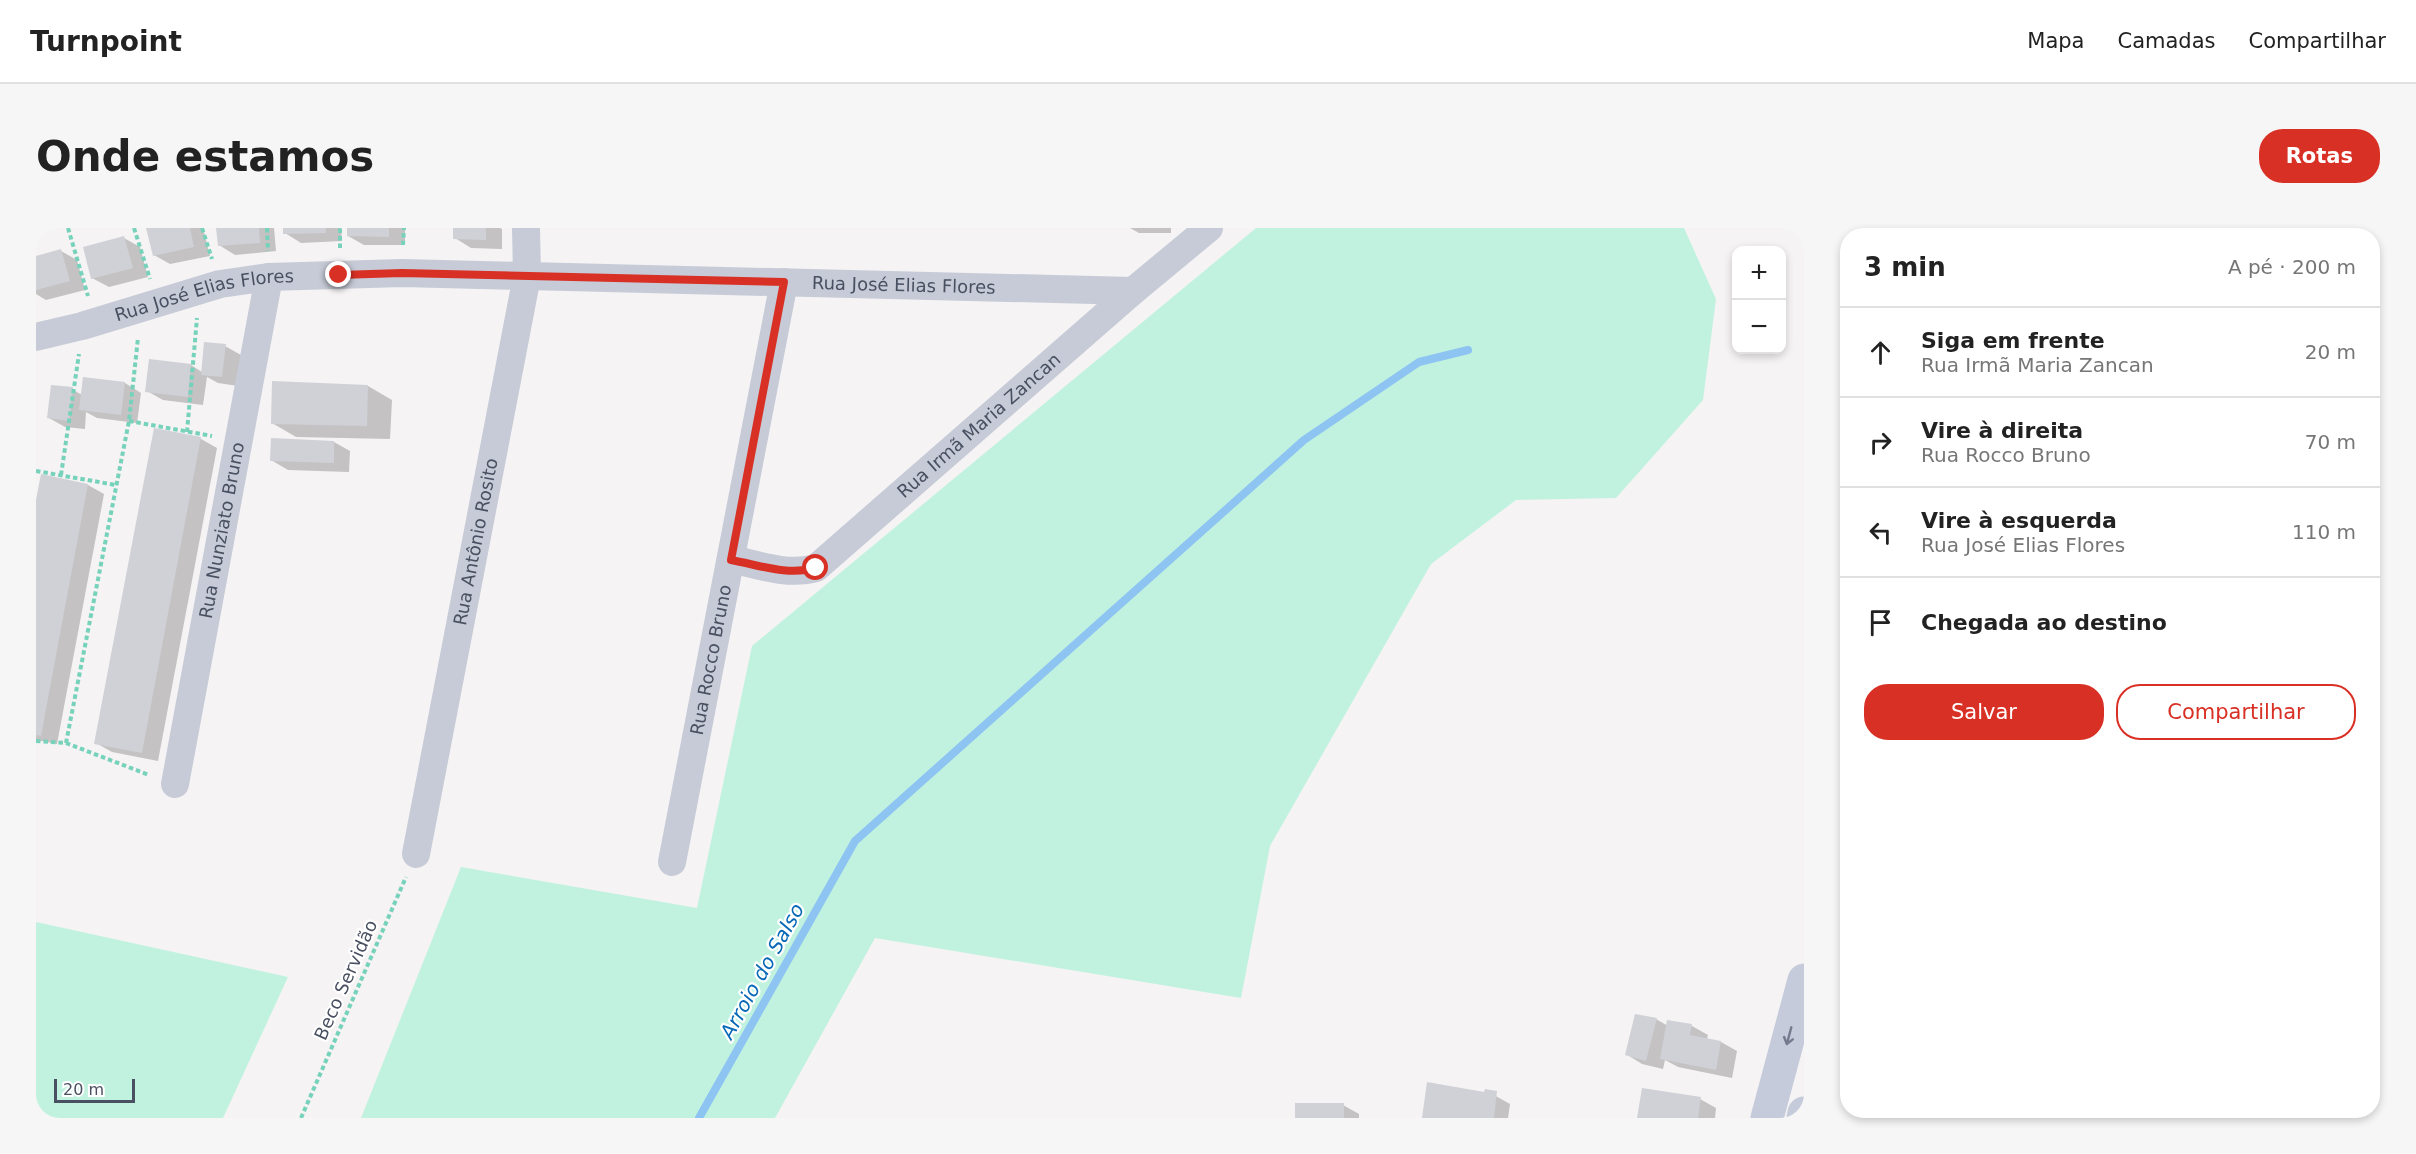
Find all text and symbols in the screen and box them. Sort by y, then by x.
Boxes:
text: Turnpoint [30,25,182,58]
text: Mapa [2027,29,2084,53]
text: Camadas [2117,29,2215,53]
text: Compartilhar [2248,29,2386,53]
button: Rotas [2259,129,2380,183]
text: Onde estamos [36,132,374,181]
map controls [1732,246,1786,354]
button: + [1732,246,1786,300]
text: 3 min [1864,252,1946,282]
text: A pé · 200 m [2228,255,2356,279]
route end [325,261,351,287]
street label: Rua José Elias Flores [112,265,294,325]
street label: Rua José Elias Flores [812,272,996,298]
button: − [1732,300,1786,354]
text: Siga em frente [1921,328,2105,353]
icon: ahead [1864,336,1897,369]
text: 20 m [2305,340,2356,364]
street label: Rua Irmã Maria Zancan [893,348,1065,502]
text: Rua Irmã Maria Zancan [1921,353,2154,377]
text: Vire à direita [1921,418,2083,443]
icon: right [1864,426,1897,459]
text: 70 m [2305,430,2356,454]
street label: Rua Nunziato Bruno [195,440,248,620]
text: Rua Rocco Bruno [1921,443,2091,467]
street label: Rua Antônio Rosito [449,456,502,627]
text: Vire à esquerda [1921,508,2117,533]
icon: left [1864,516,1897,549]
text: 110 m [2292,520,2356,544]
text: Rua José Elias Flores [1921,533,2125,557]
route start [802,554,828,580]
street label: Rua Rocco Bruno [686,583,735,737]
icon: arrive [1864,606,1897,639]
text: Chegada ao destino [1921,610,2167,635]
button: Salvar [1864,684,2104,740]
button: Compartilhar [2116,684,2356,740]
water label: Arroio do Salso [714,899,809,1045]
street label: Beco Servidão [310,917,381,1043]
one-way arrow [1782,1026,1794,1045]
scale bar [54,1076,135,1104]
text: 20 m [63,1080,104,1099]

